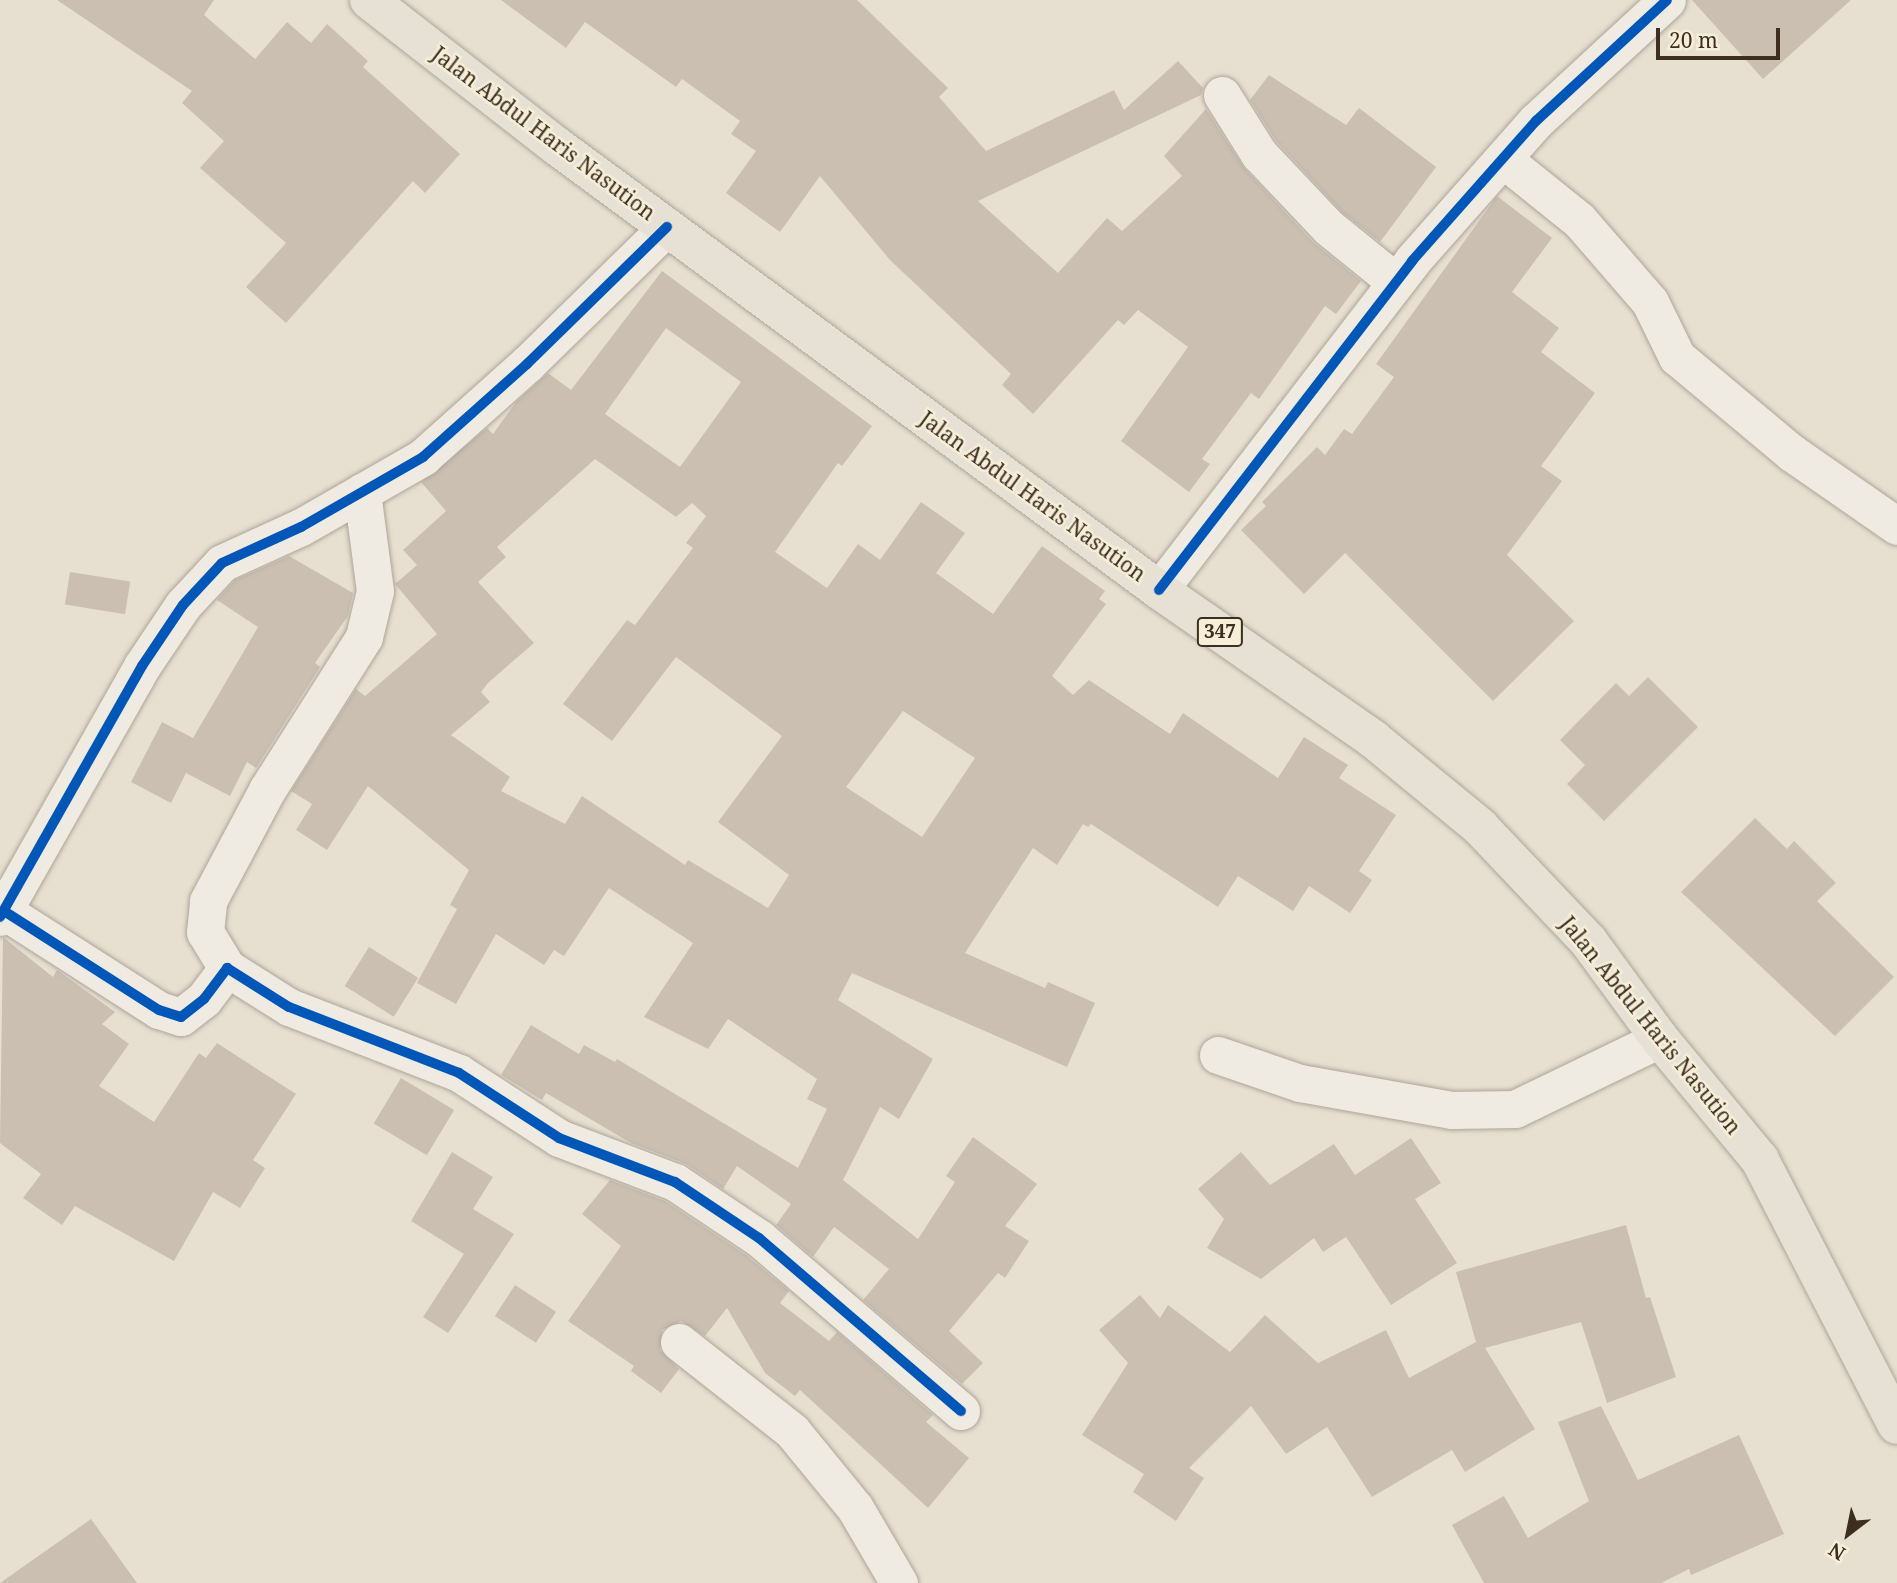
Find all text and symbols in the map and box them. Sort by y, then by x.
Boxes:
scale bar [1659,14,1783,58]
text: 20 m [1669,26,1718,54]
street label: Jalan Abdul Haris Nasution [427,41,661,225]
street label: Jalan Abdul Haris Nasution [915,406,1151,586]
road number: 347 [1196,617,1244,648]
street label: Jalan Abdul Haris Nasution [1555,911,1747,1139]
north arrow [1813,1499,1883,1569]
text: N [1824,1537,1850,1567]

